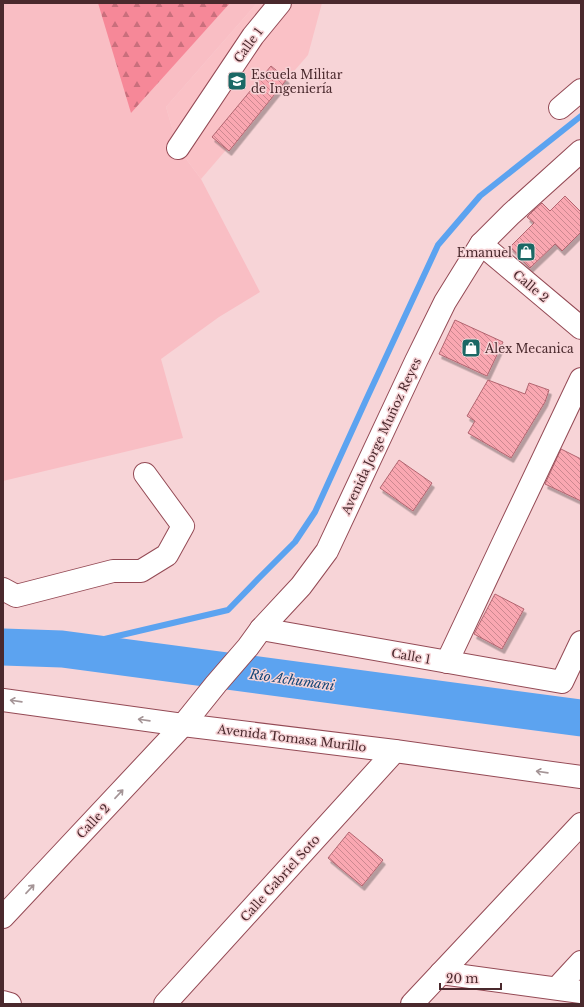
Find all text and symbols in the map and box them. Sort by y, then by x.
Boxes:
street label: Calle 1 [230,25,266,65]
place label: Escuela Militar de Ingeniería [251,67,343,96]
school or university icon: Escuela Militar de Ingeniería [226,70,248,92]
shop icon: Emanuel [515,241,537,263]
place label: Emanuel [457,245,512,260]
street label: Calle 2 [510,267,552,305]
shop icon: Alex Mecanica [460,337,482,359]
place label: Alex Mecanica [484,341,574,356]
street label: Avenida Jorge Muñoz Reyes [338,355,424,518]
street label: Calle 1 [390,645,432,667]
water label: Río Achumani [247,665,336,694]
one-way arrow [10,698,23,705]
one-way arrow [138,716,151,724]
street label: Avenida Tomasa Murillo [216,721,367,755]
one-way arrow [536,768,549,776]
one-way arrow [114,789,123,799]
street label: Calle 2 [73,801,113,841]
street label: Calle Gabriel Soto [237,832,323,924]
one-way arrow [25,883,34,894]
scale bar [440,965,501,991]
text: 20 m [446,971,478,986]

